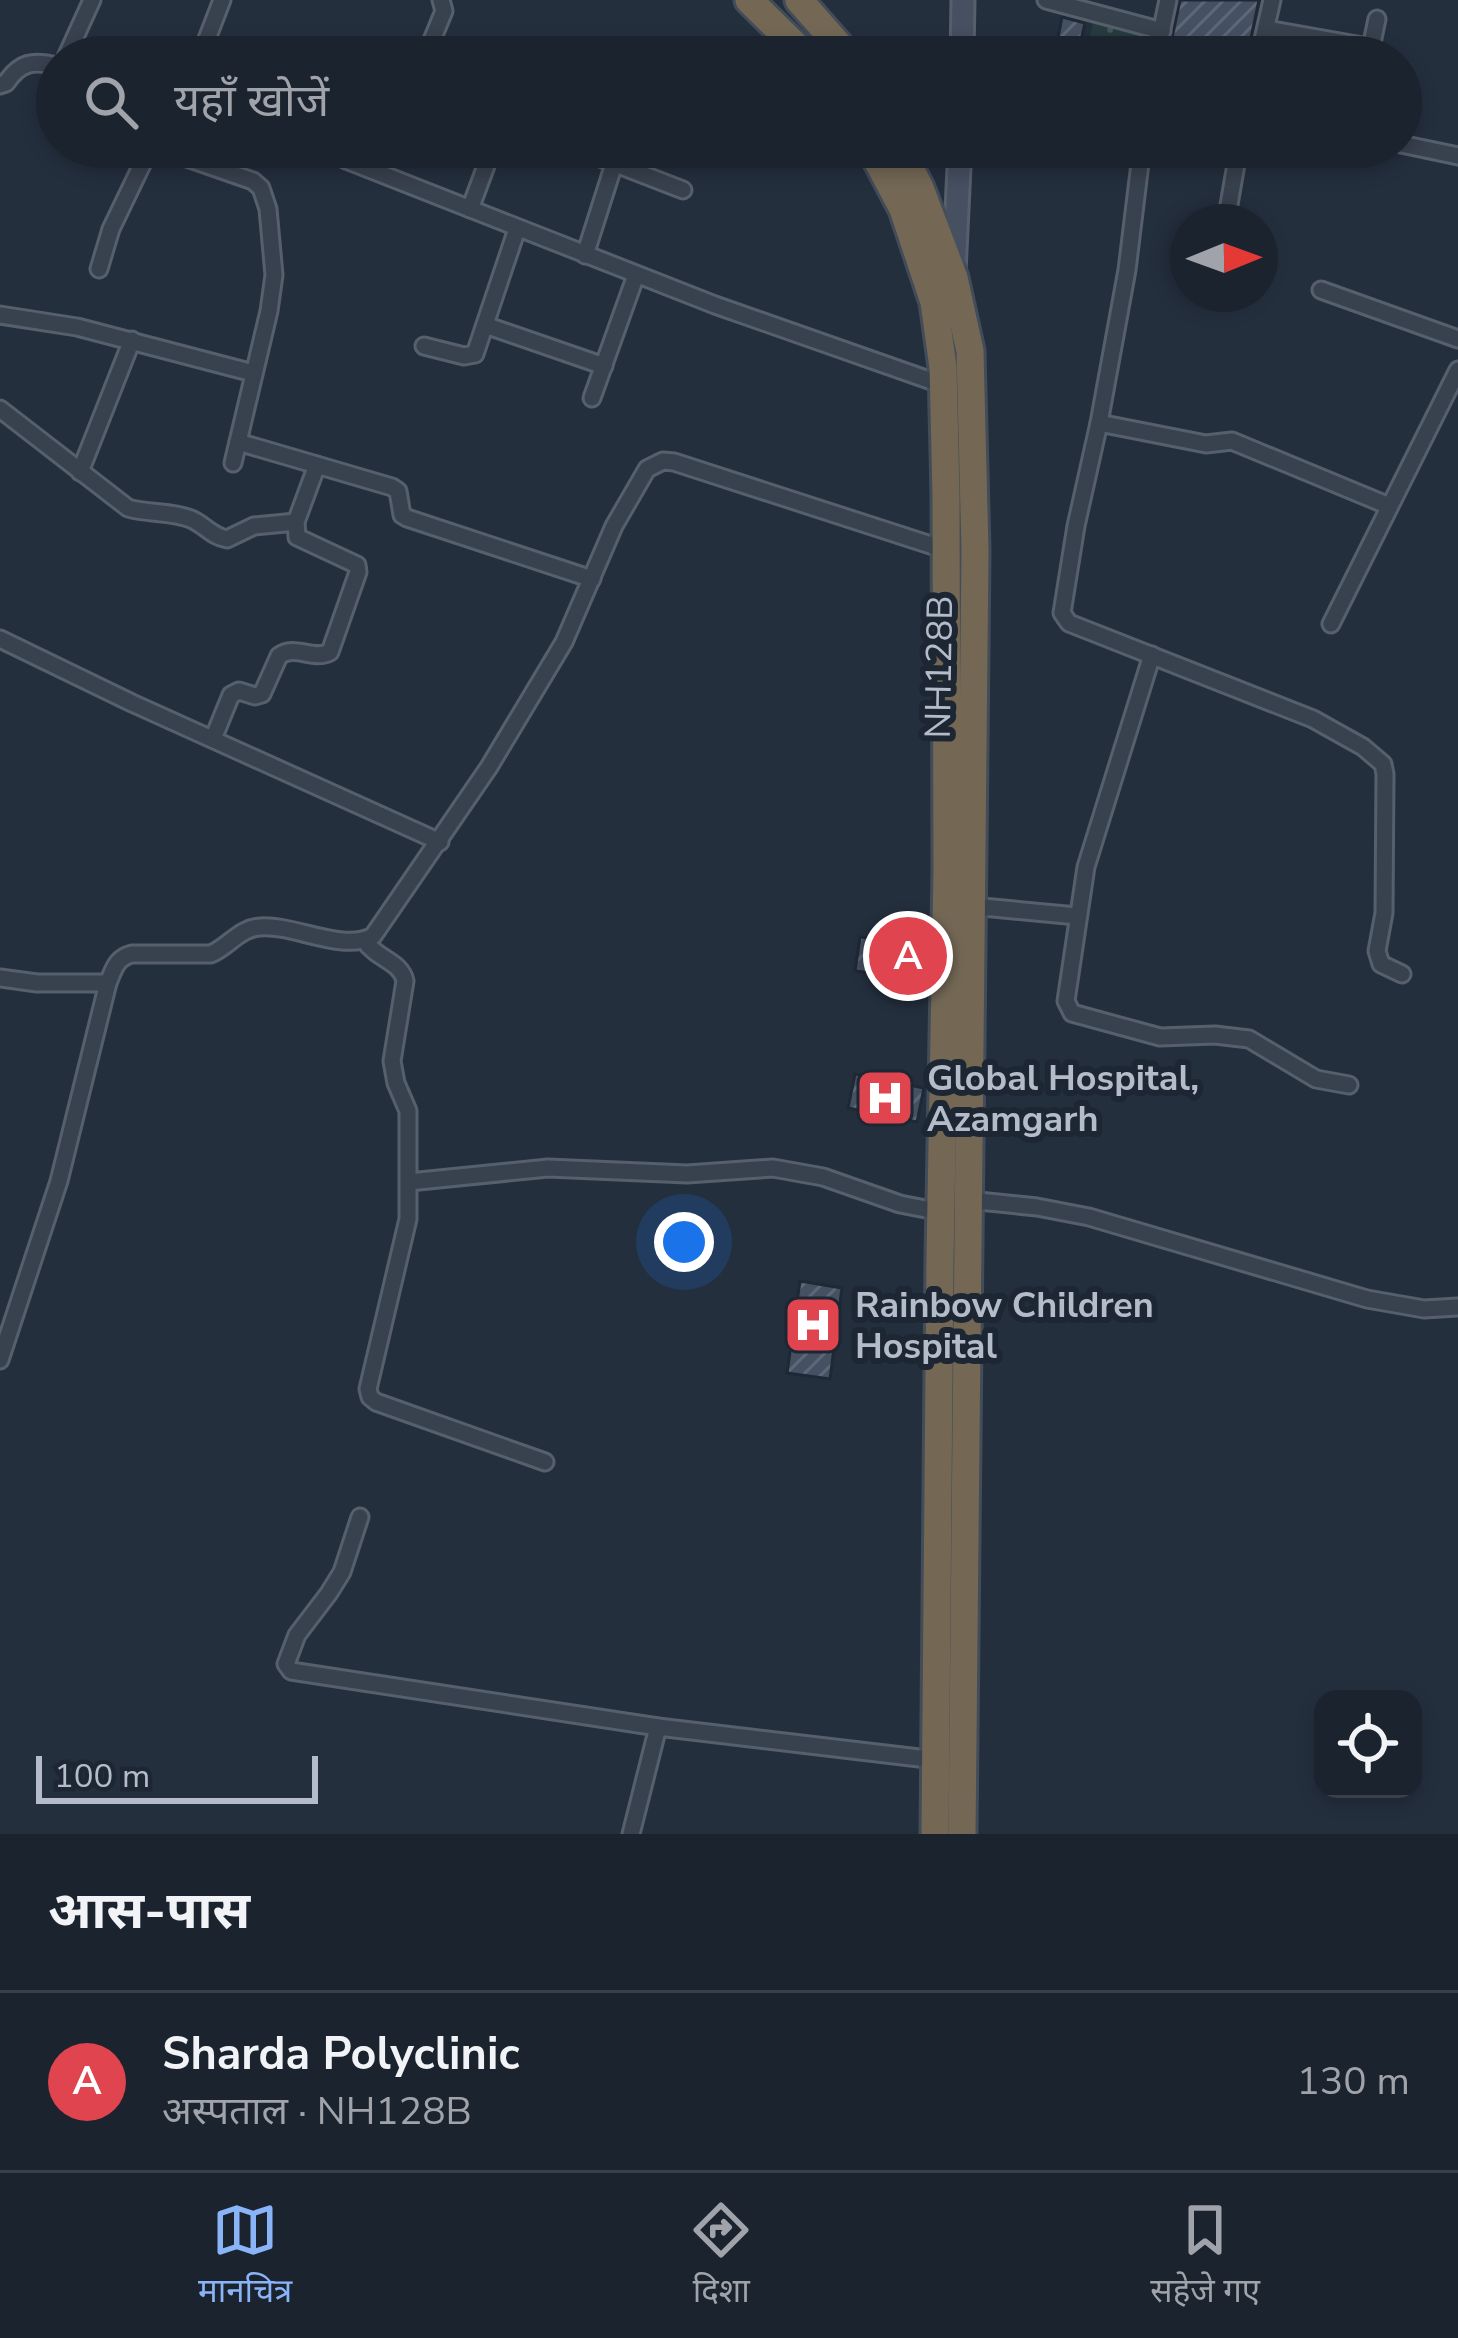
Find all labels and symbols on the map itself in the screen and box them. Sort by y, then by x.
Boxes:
north arrow [1170,204,1278,312]
street label: NH128B [914,595,965,739]
pin: A [869,911,947,1001]
place label: Global Hospital, Azamgarh [927,1054,1199,1144]
hospital icon: Global Hospital, Azamgarh [854,1067,916,1129]
your location [654,1212,714,1272]
place label: Rainbow Children Hospital [855,1281,1154,1371]
hospital icon: Rainbow Children Hospital [782,1294,844,1356]
scale bar [36,1750,318,1803]

